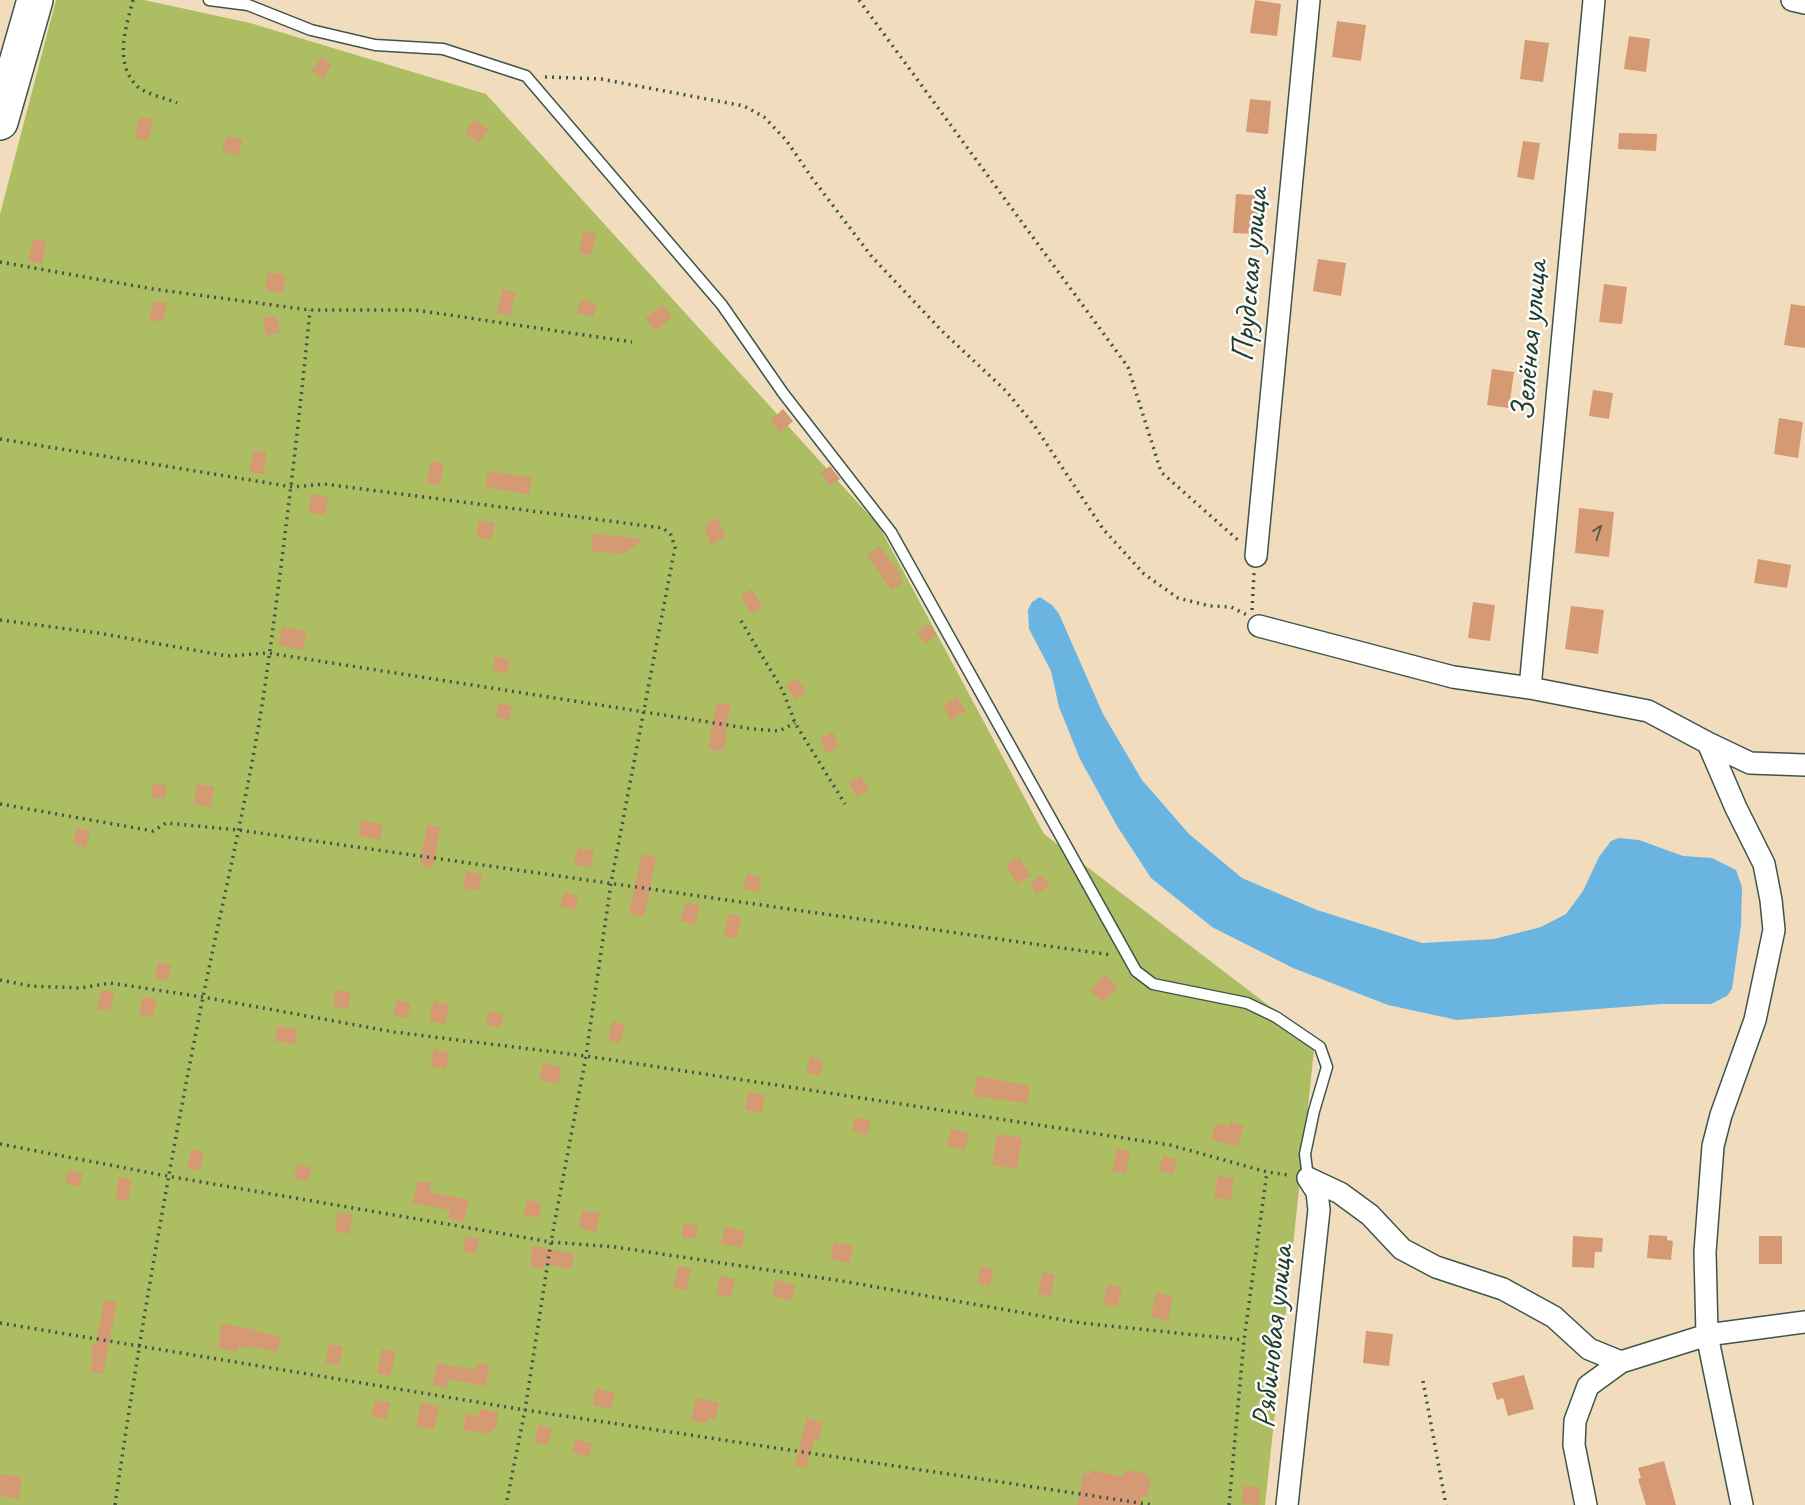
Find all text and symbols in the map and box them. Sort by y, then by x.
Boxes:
street label: Прудская улица [1224,187,1278,363]
street label: Зелёная улица [1504,259,1558,423]
house number: 1 [1587,515,1601,551]
street label: Рябиновая улица [1245,1244,1303,1430]

